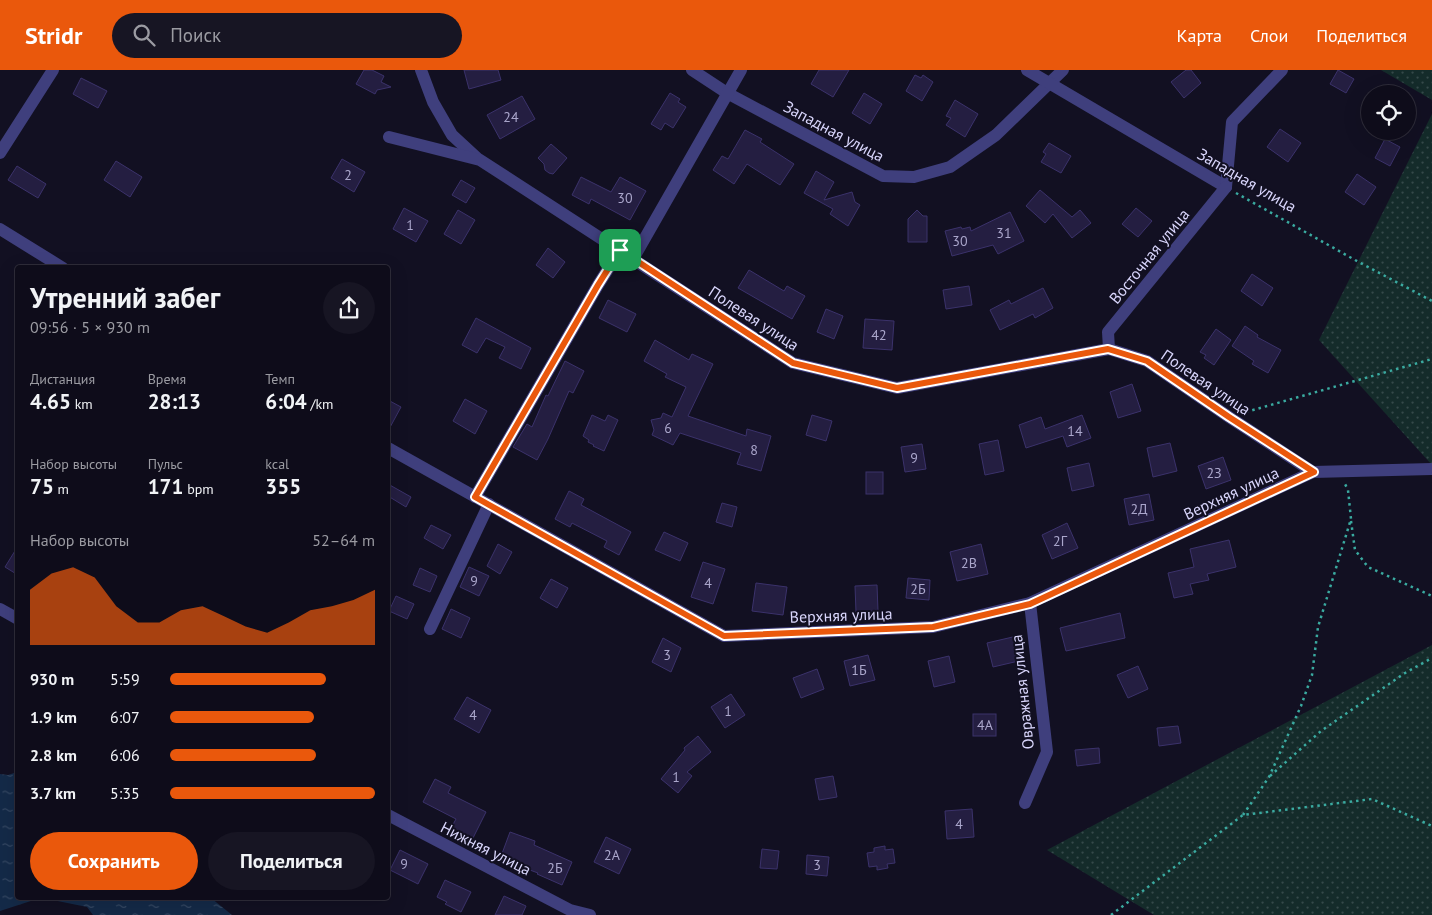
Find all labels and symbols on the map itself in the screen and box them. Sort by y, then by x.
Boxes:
street label: Западная улица [780,96,888,166]
house number: 24 [503,108,519,126]
street label: Западная улица [1194,144,1300,216]
house number: 2 [344,166,352,184]
house number: 30 [617,189,633,207]
street label: Восточная улица [1105,204,1193,308]
house number: 1 [406,216,414,234]
house number: 31 [996,224,1012,242]
pin [599,229,641,271]
house number: 30 [952,232,968,250]
street label: Полевая улица [705,281,803,355]
house number: 42 [871,326,887,344]
street label: Полевая улица [1157,345,1255,419]
house number: 6 [664,419,672,437]
house number: 14 [1067,422,1083,440]
house number: 8 [750,441,758,459]
house number: 9 [910,449,918,467]
street label: Верхняя улица [1180,462,1282,524]
house number: 2З [1206,464,1222,482]
house number: 2Д [1131,500,1148,518]
house number: 2Г [1053,532,1068,550]
house number: 2В [961,554,977,572]
house number: 9 [470,572,478,590]
house number: 4 [704,574,712,592]
house number: 2Б [910,580,926,598]
street label: Верхняя улица [789,603,893,627]
street label: Овражная улица [1006,634,1038,750]
house number: 3 [663,646,671,664]
house number: 1Б [851,661,867,679]
house number: 1 [724,702,732,720]
house number: 4 [469,706,477,724]
house number: 4А [977,716,994,734]
house number: 1 [672,768,680,786]
house number: 4 [955,815,963,833]
street label: Нижняя улица [437,817,535,879]
house number: 2А [604,846,621,864]
house number: 9 [400,855,408,873]
house number: 3 [813,856,821,874]
house number: 2Б [547,859,563,877]

